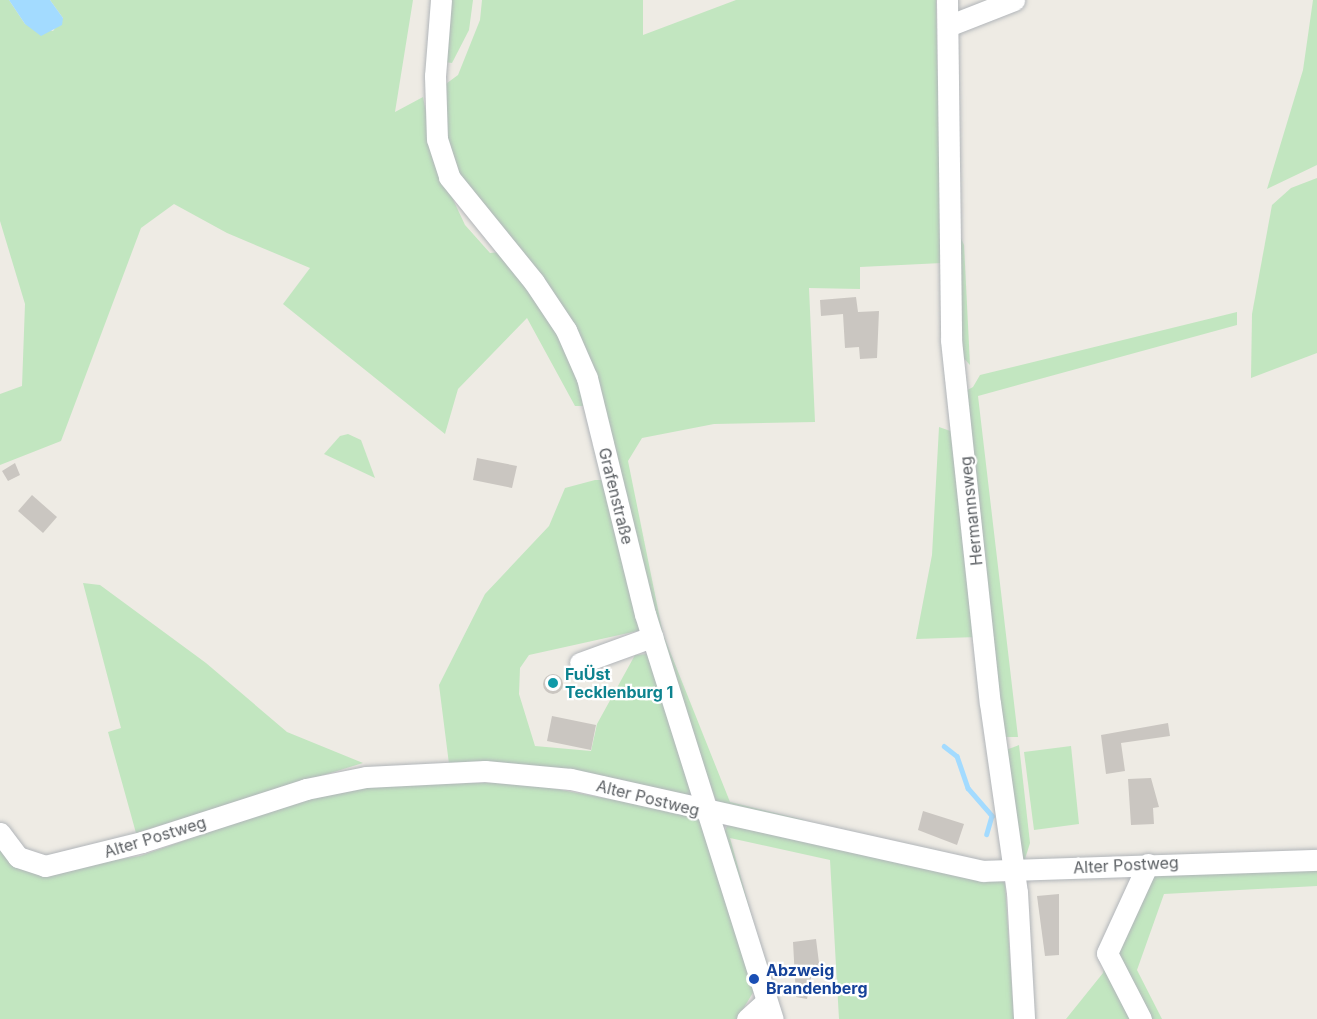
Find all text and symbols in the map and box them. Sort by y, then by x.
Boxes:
street label: Grafenstraße [595,446,637,546]
street label: Hermannsweg [956,455,986,567]
place label: FuÜst Tecklenburg 1 [565,664,673,702]
marker: FuÜst Tecklenburg 1 [546,676,560,690]
street label: Alter Postweg [594,776,702,820]
street label: Alter Postweg [102,812,208,862]
street label: Alter Postweg [1073,853,1179,877]
place label: Abzweig Brandenberg [766,960,868,998]
marker: Abzweig Brandenberg [747,972,761,986]

